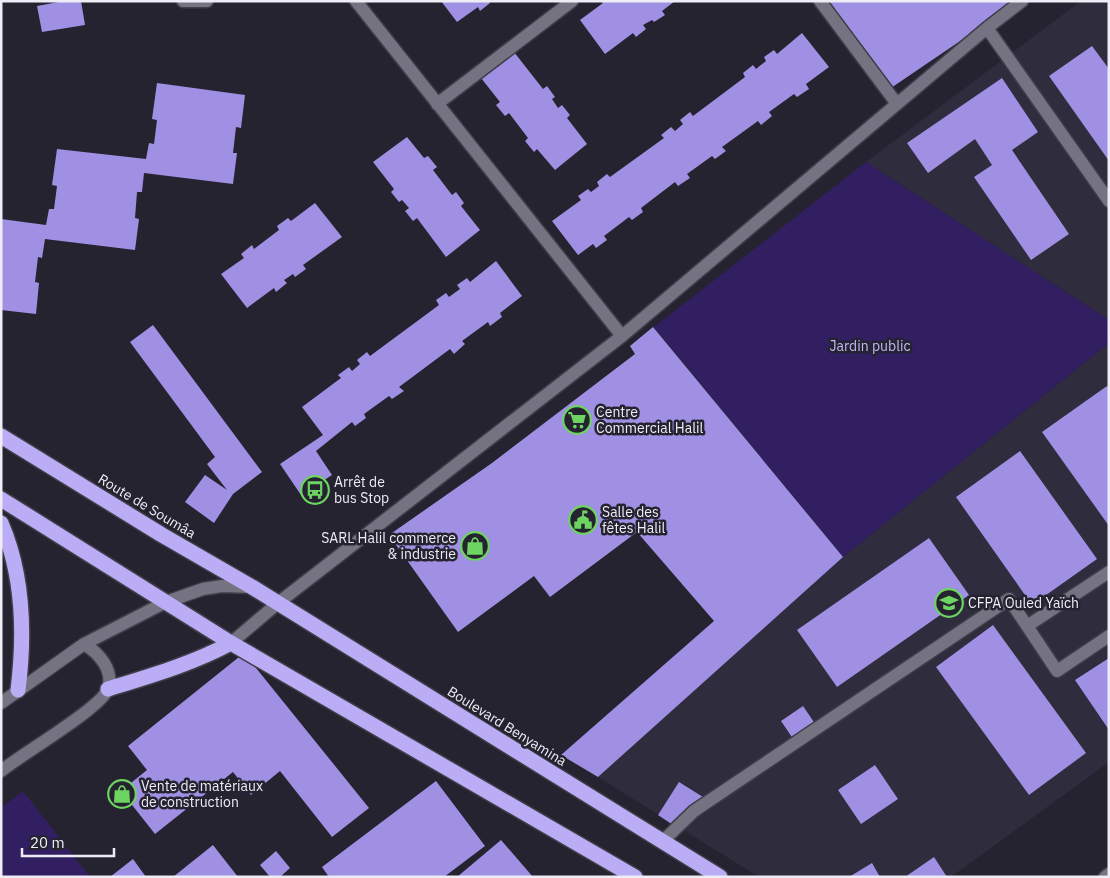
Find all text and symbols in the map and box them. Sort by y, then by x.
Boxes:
park label: Jardin public [829,337,911,355]
place label: Centre Commercial Halil [596,403,704,437]
supermarket icon: Centre Commercial Halil [562,405,592,435]
street label: Route de Soumâa [95,470,199,542]
place label: Arrêt de bus Stop [334,473,389,507]
bus stop icon: Arrêt de bus Stop [300,475,330,505]
place label: Salle des fêtes Halil [602,503,666,537]
public building icon: Salle des fêtes Halil [568,505,598,535]
place label: SARL Halil commerce & industrie [321,529,456,563]
shop icon: SARL Halil commerce & industrie [460,531,490,561]
school or university icon: CFPA Ouled Yaïch [934,588,964,618]
place label: CFPA Ouled Yaïch [968,594,1079,612]
street label: Boulevard Benyamina [444,682,570,770]
place label: Vente de matériaux de construction [141,777,263,811]
shop icon: Vente de matériaux de construction [107,779,137,809]
scale bar [22,826,115,858]
text: 20 m [30,833,65,852]

